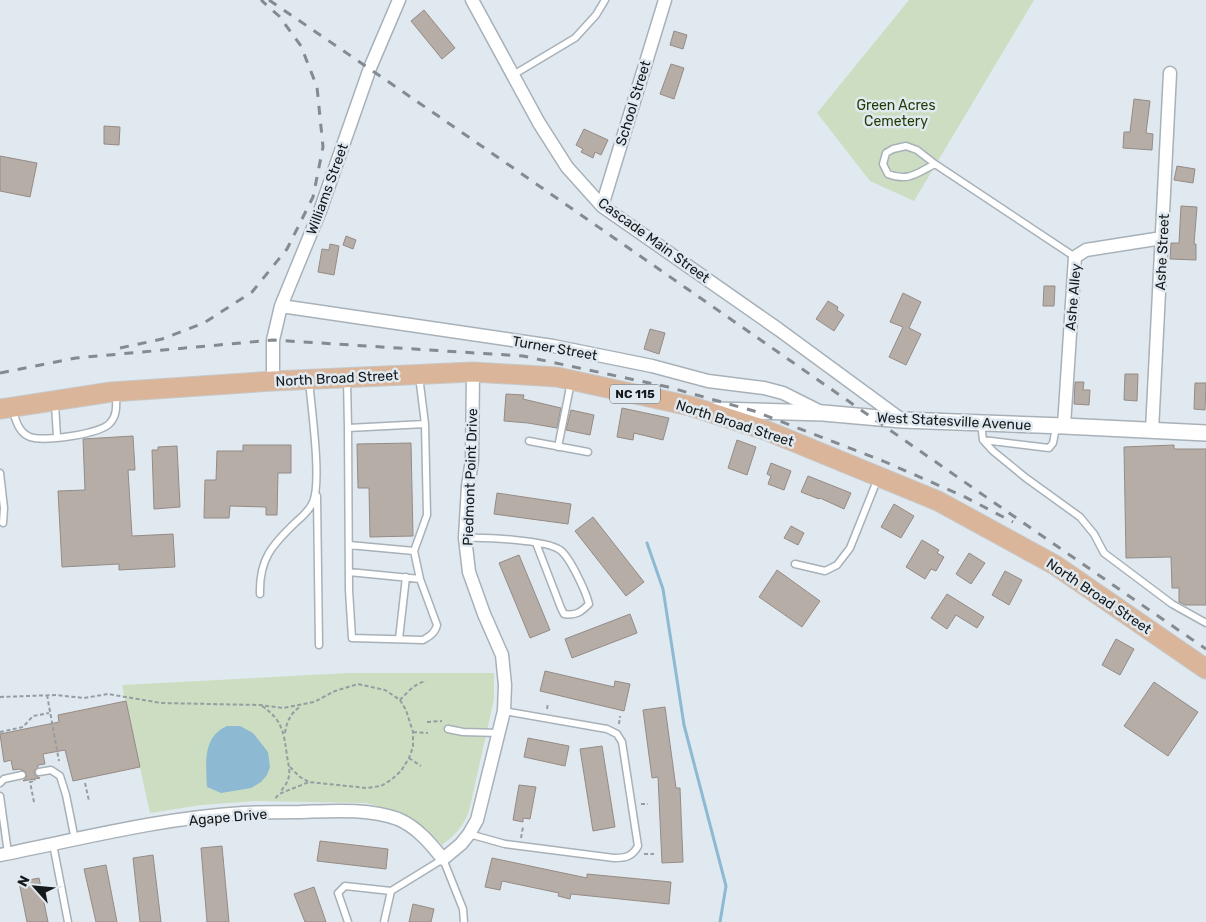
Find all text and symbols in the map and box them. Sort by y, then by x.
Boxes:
street label: School Street [612,58,655,148]
park label: Green Acres Cemetery [856,97,936,130]
street label: Williams Street [303,141,352,237]
street label: Cascade Main Street [595,194,713,287]
street label: Ashe Street [1152,213,1173,291]
street label: Ashe Alley [1062,262,1085,331]
street label: Turner Street [511,333,599,364]
street label: North Broad Street [275,367,399,390]
road number: NC 115 [610,384,660,404]
street label: North Broad Street [674,396,796,451]
street label: Piedmont Point Drive [460,408,481,546]
street label: West Statesville Avenue [876,409,1032,434]
street label: North Broad Street [1043,555,1155,638]
street label: Agape Drive [188,806,268,829]
north arrow [10,862,60,912]
text: N [14,873,34,890]

